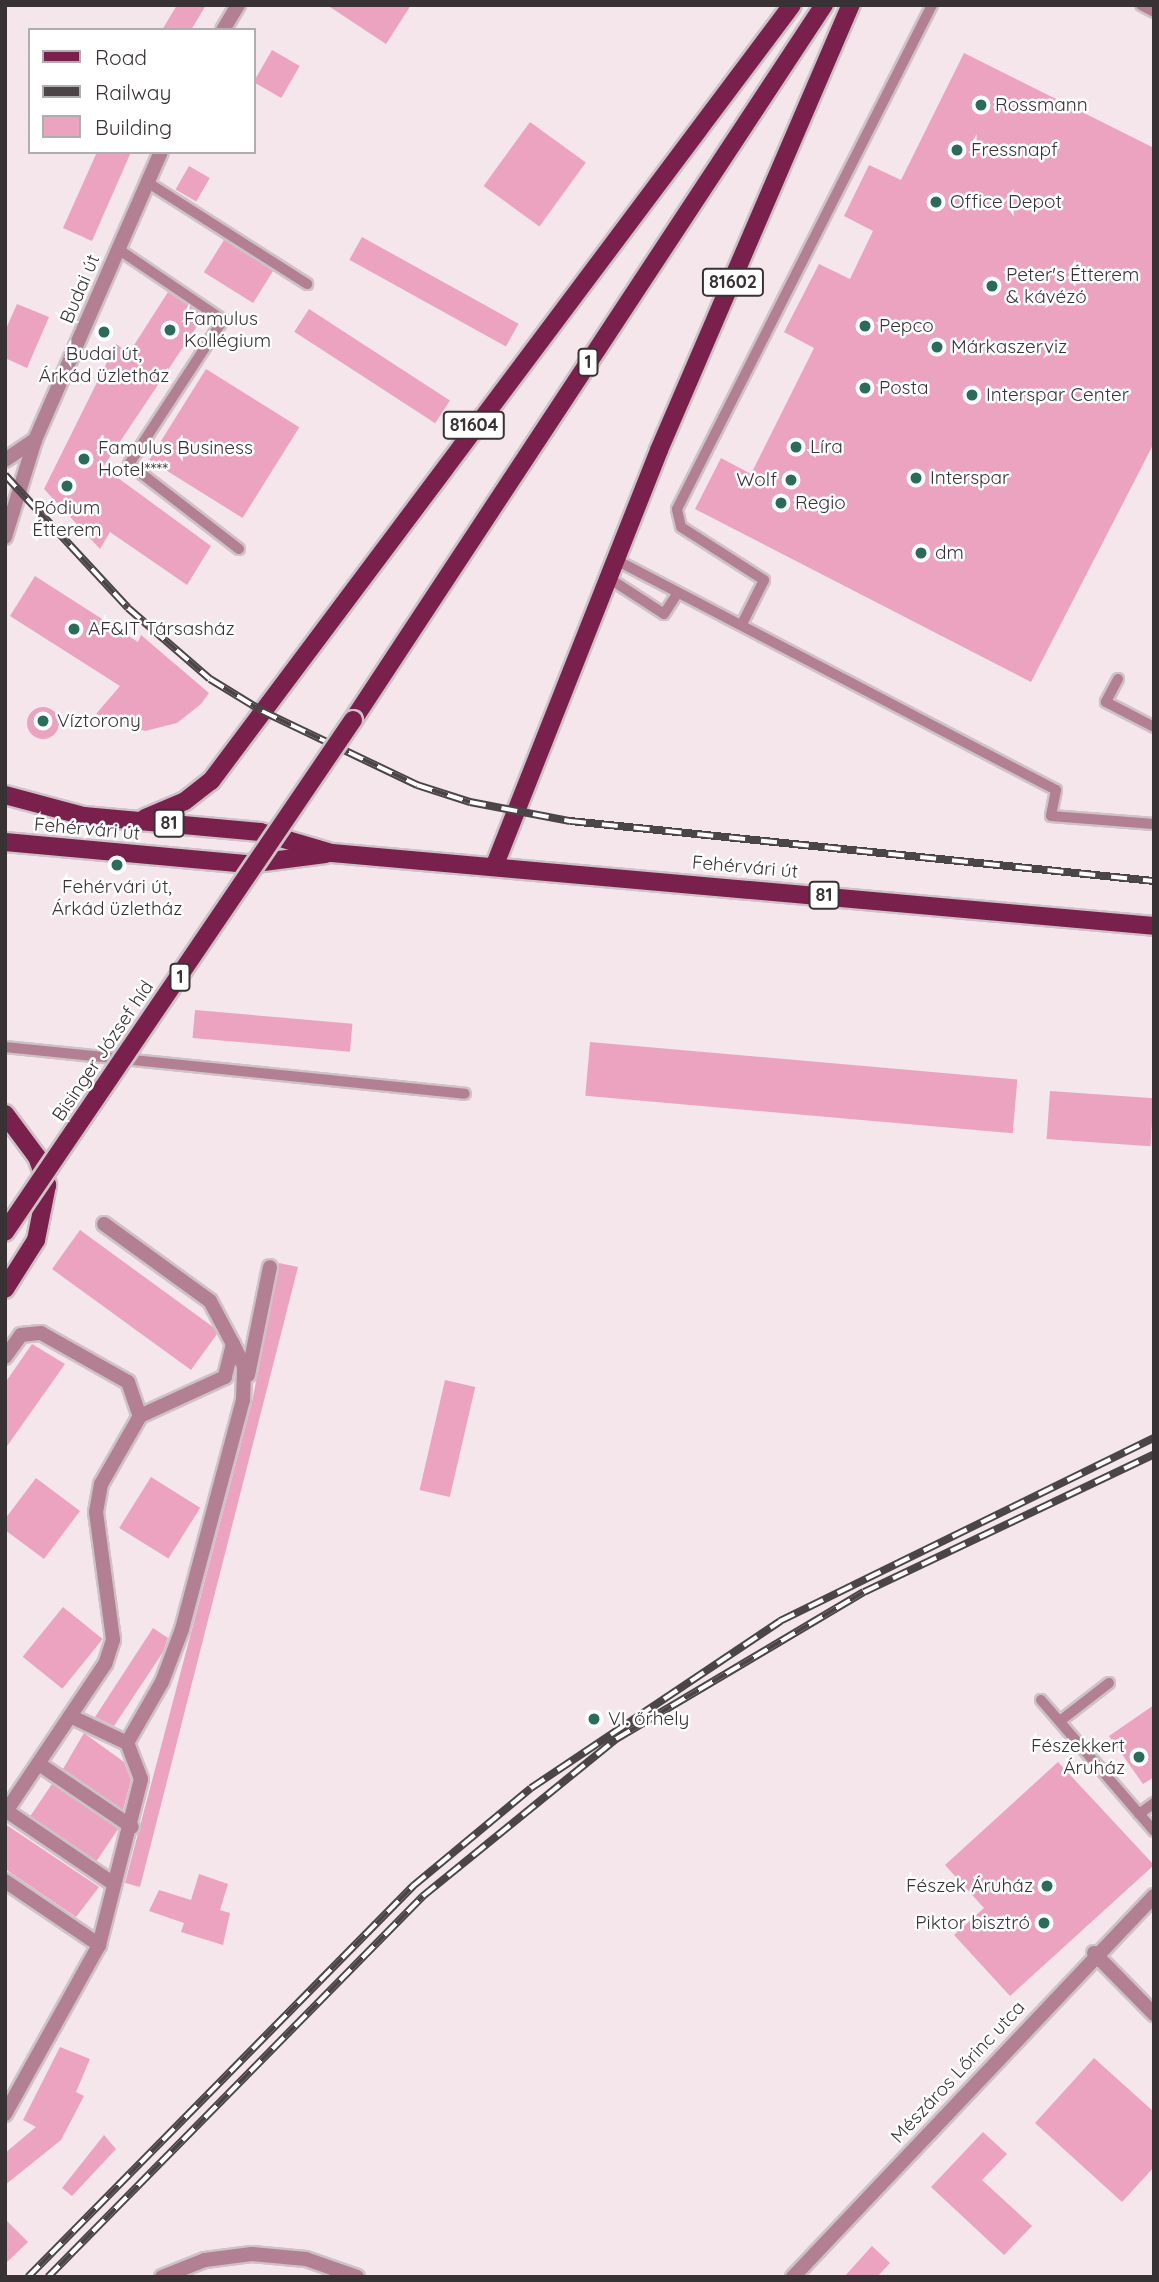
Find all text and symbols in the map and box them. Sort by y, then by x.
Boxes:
legend [28,28,256,154]
text: Road [95,44,147,70]
text: Railway [95,79,171,105]
place label: Rossmann [995,94,1088,116]
marker: Rossmann [973,97,989,113]
text: Building [95,114,172,140]
place label: Fressnapf [971,139,1058,161]
marker: Fressnapf [949,142,965,158]
place label: Office Depot [950,191,1062,213]
marker: Office Depot [928,194,944,210]
street label: Budai út [55,251,105,327]
place label: Peter's Étterem & kávézó [1006,264,1139,308]
road number: 81602 [702,268,764,296]
marker: Peter's Étterem & kávézó [984,278,1000,294]
place label: Famulus Kollégium [184,308,271,352]
place label: Pepco [879,315,934,337]
marker: Pepco [857,318,873,334]
marker: Famulus Kollégium [162,322,178,338]
marker: Budai út, Árkád üzletház [96,324,112,340]
place label: Márkaszerviz [951,336,1067,358]
marker: Márkaszerviz [929,339,945,355]
place label: Budai út, Árkád üzletház [39,343,169,387]
road number: 1 [576,348,600,376]
place label: Posta [879,377,928,399]
marker: Posta [857,380,873,396]
place label: Interspar Center [986,384,1129,406]
marker: Interspar Center [964,387,980,403]
road number: 81604 [442,410,505,440]
place label: Líra [810,436,843,458]
place label: Famulus Business Hotel**** [98,437,253,481]
marker: Líra [788,439,804,455]
marker: Famulus Business Hotel**** [76,451,92,467]
place label: Interspar [930,467,1009,489]
place label: Wolf [736,469,777,491]
marker: Interspar [908,470,924,486]
marker: Wolf [783,472,799,488]
marker: Pódium Étterem [59,478,75,494]
place label: Regio [795,492,846,514]
marker: Regio [773,495,789,511]
place label: Pódium Étterem [32,497,102,541]
place label: dm [935,542,964,564]
marker: dm [913,545,929,561]
place label: AF&IT Társasház [88,618,235,640]
marker: AF&IT Társasház [66,621,82,637]
place label: Víztorony [57,710,141,732]
marker: Víztorony [35,713,51,729]
road number: 81 [153,808,185,838]
street label: Fehérvári út [33,813,141,845]
street label: Fehérvári út [691,851,799,883]
marker: Fehérvári út, Árkád üzletház [109,857,125,873]
place label: Fehérvári út, Árkád üzletház [52,876,182,920]
road number: 81 [808,880,840,910]
road number: 1 [168,962,192,992]
street label: Bisinger József híd [48,976,158,1126]
place label: VI. őrhely [608,1708,689,1730]
marker: VI. őrhely [586,1711,602,1727]
place label: Fészekkert Áruház [1031,1735,1125,1779]
marker: Fészekkert Áruház [1131,1749,1147,1765]
place label: Fészek Áruház [906,1875,1033,1897]
marker: Fészek Áruház [1039,1878,1055,1894]
place label: Piktor bisztró [915,1912,1030,1934]
marker: Piktor bisztró [1036,1915,1052,1931]
street label: Mészáros Lőrinc utca [886,1996,1030,2148]

